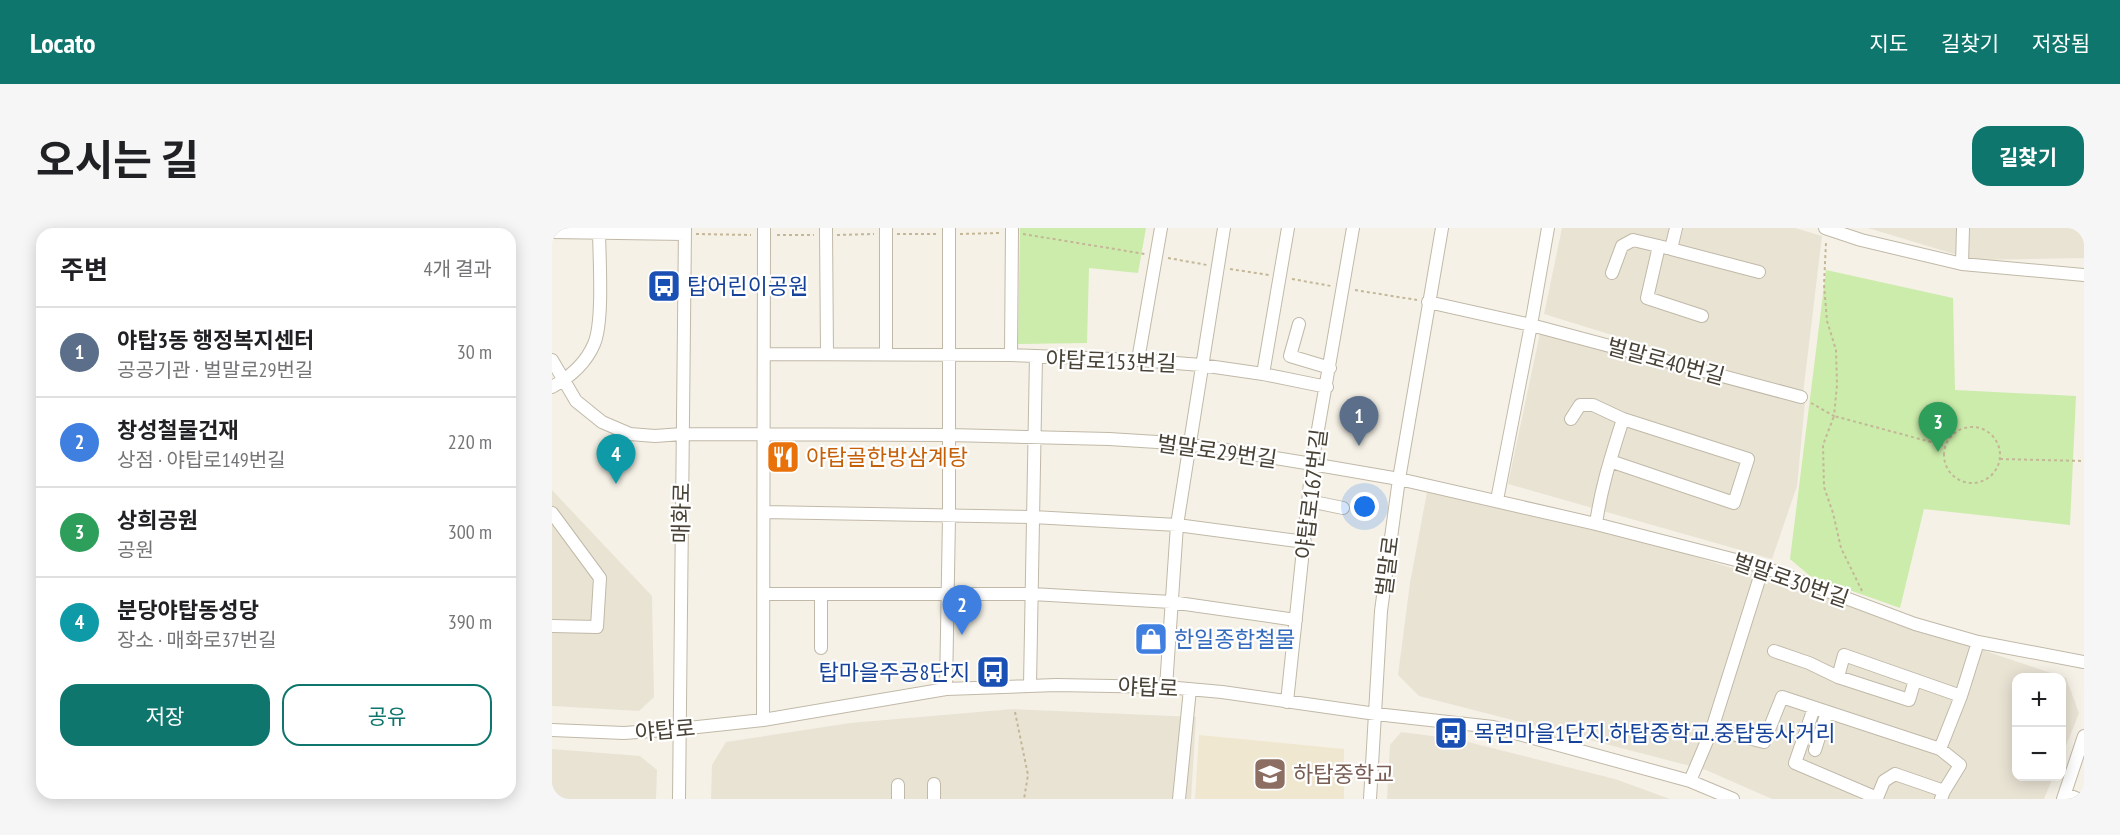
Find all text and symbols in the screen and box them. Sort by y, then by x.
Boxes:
text: Locato [30,24,96,61]
text: 지도 [1869,30,1908,57]
text: 길찾기 [1941,30,1999,57]
text: 저장됨 [2032,30,2090,57]
button: 길찾기 [1972,126,2084,186]
text: 오시는 길 [36,132,199,187]
text: 주변 [60,253,108,286]
text: 4개 결과 [424,256,492,282]
bus stop icon: 탑어린이공원 [646,268,682,304]
place label: 탑어린이공원 [687,272,808,300]
text: 야탑3동 행정복지센터 [117,326,314,354]
street label: 벌말로40번길 [1604,332,1728,390]
text: 1 [75,339,84,365]
text: 30 m [457,339,492,365]
street label: 야탑로153번길 [1045,345,1177,377]
text: 공공기관 · 벌말로29번길 [117,357,313,383]
pin: 1 [1340,396,1378,446]
pin: 3 [1918,402,1958,452]
text: 창성철물건재 [117,416,238,444]
street label: 야탑로167번길 [1289,427,1333,561]
text: 2 [75,429,84,455]
text: 220 m [448,429,492,455]
street label: 벌말로29번길 [1155,429,1279,473]
pin: 4 [596,434,636,484]
restaurant icon: 야탑골한방삼계탕 [765,439,801,475]
place label: 야탑골한방삼계탕 [806,443,968,471]
text: 상점 · 야탑로149번길 [117,447,286,473]
street label: 매화로 [666,482,696,544]
your location [1350,492,1379,521]
text: 상희공원 [117,506,198,534]
text: 3 [75,519,84,545]
text: 300 m [448,519,492,545]
street label: 벌말로 [1369,534,1405,598]
text: 공원 [117,537,154,563]
street label: 벌말로30번길 [1729,547,1853,613]
pin: 2 [942,586,982,635]
text: 분당야탑동성당 [117,596,259,624]
text: 4 [75,609,84,635]
text: 390 m [448,609,492,635]
shop icon: 한일종합철물 [1133,621,1169,657]
place label: 한일종합철물 [1174,625,1295,653]
text: 장소 · 매화로37번길 [117,627,277,653]
bus stop icon: 탑마을주공8단지 [975,654,1011,690]
place label: 탑마을주공8단지 [818,658,970,686]
street label: 야탑로 [1117,671,1179,703]
map controls [2012,673,2066,781]
button: + [2012,673,2066,727]
button: 저장 [60,684,270,746]
button: 공유 [282,684,492,746]
street label: 야탑로 [634,713,696,747]
bus stop icon: 목련마을1단지.하탑중학교.중탑동사거리 [1433,715,1469,751]
place label: 목련마을1단지.하탑중학교.중탑동사거리 [1474,719,1836,747]
button: − [2012,727,2066,781]
school or university icon: 하탑중학교 [1252,756,1288,792]
place label: 하탑중학교 [1293,760,1394,788]

